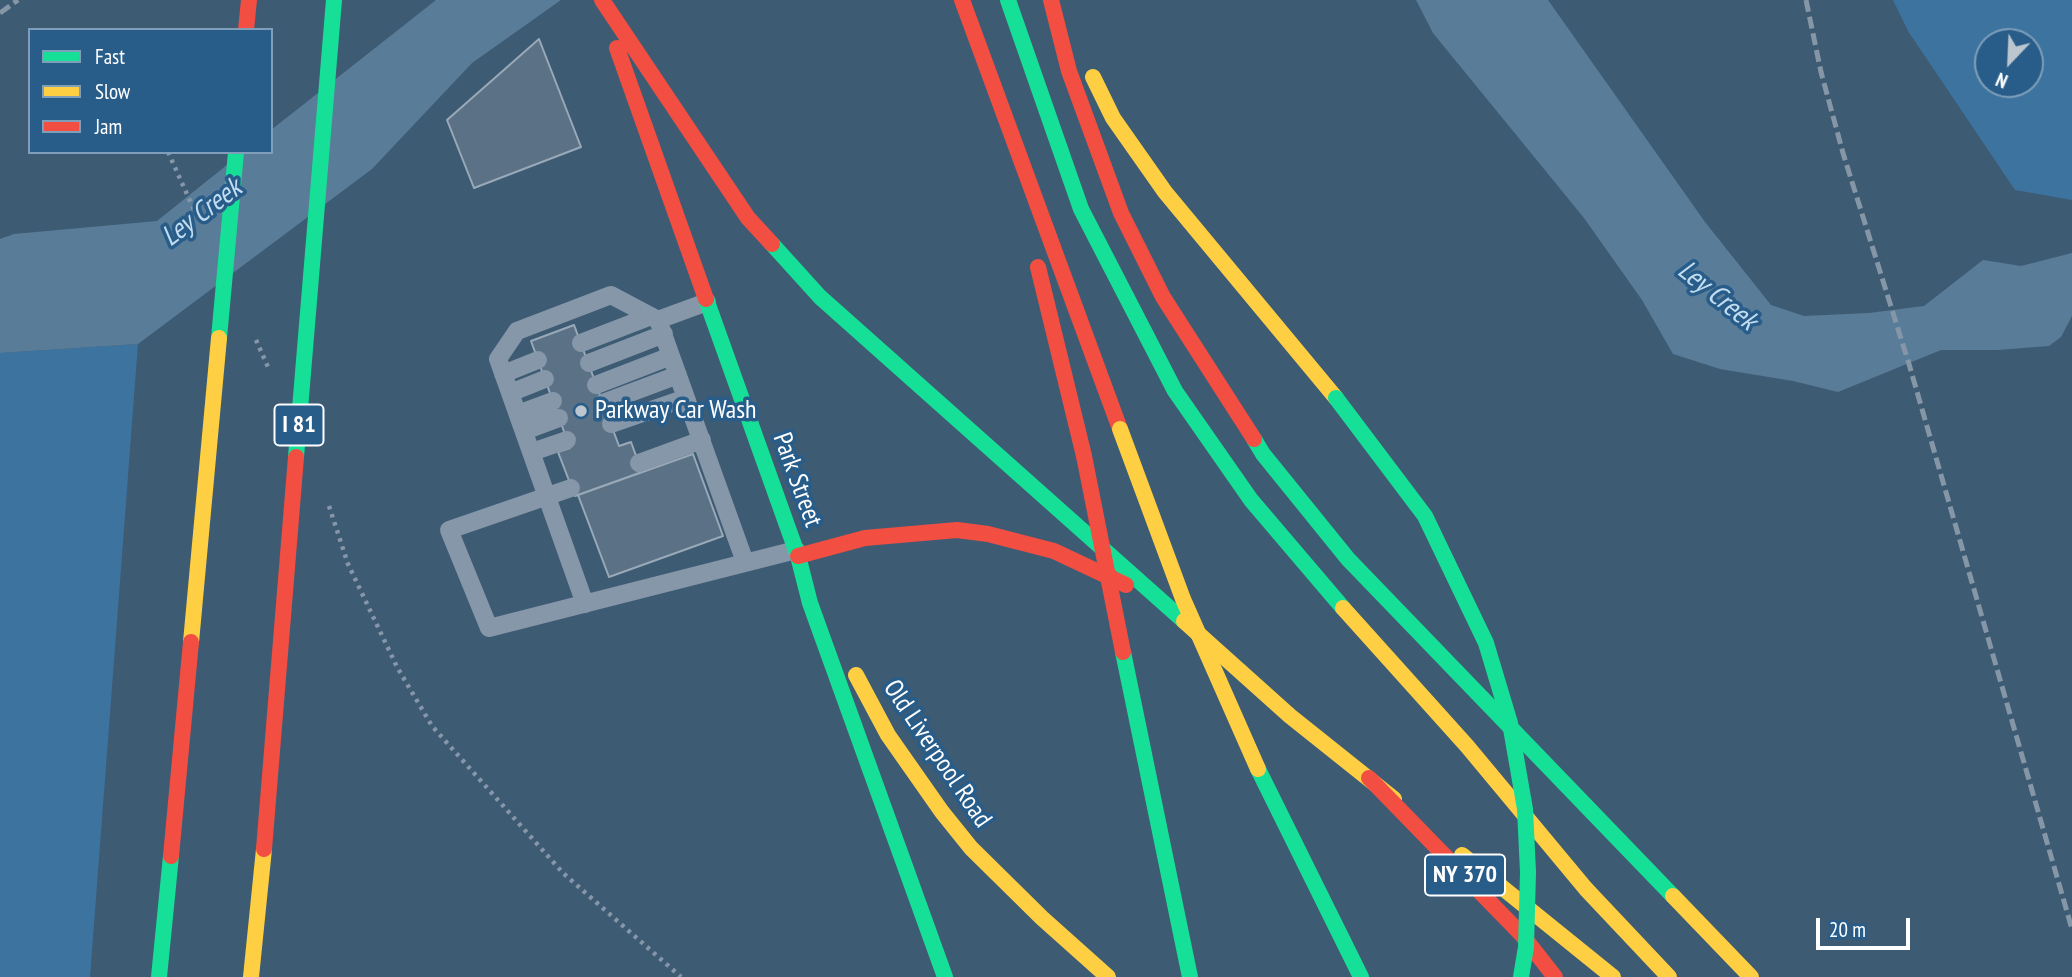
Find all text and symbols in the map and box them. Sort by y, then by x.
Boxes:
legend [28,28,273,154]
north arrow [1974,28,2044,98]
text: Fast [95,43,125,70]
text: N [1992,67,2011,94]
text: Slow [95,78,130,105]
text: Jam [95,113,122,140]
water label: Ley Creek [155,172,249,254]
water label: Ley Creek [1671,254,1763,338]
place label: Parkway Car Wash [595,395,756,427]
marker: Parkway Car Wash [573,403,589,419]
road number: I 81 [274,404,324,446]
street label: Park Street [766,429,828,531]
street label: Old Liverpool Road [876,674,998,834]
road number: NY 370 [1425,854,1505,896]
scale bar [1820,904,1914,948]
text: 20 m [1829,916,1866,943]

